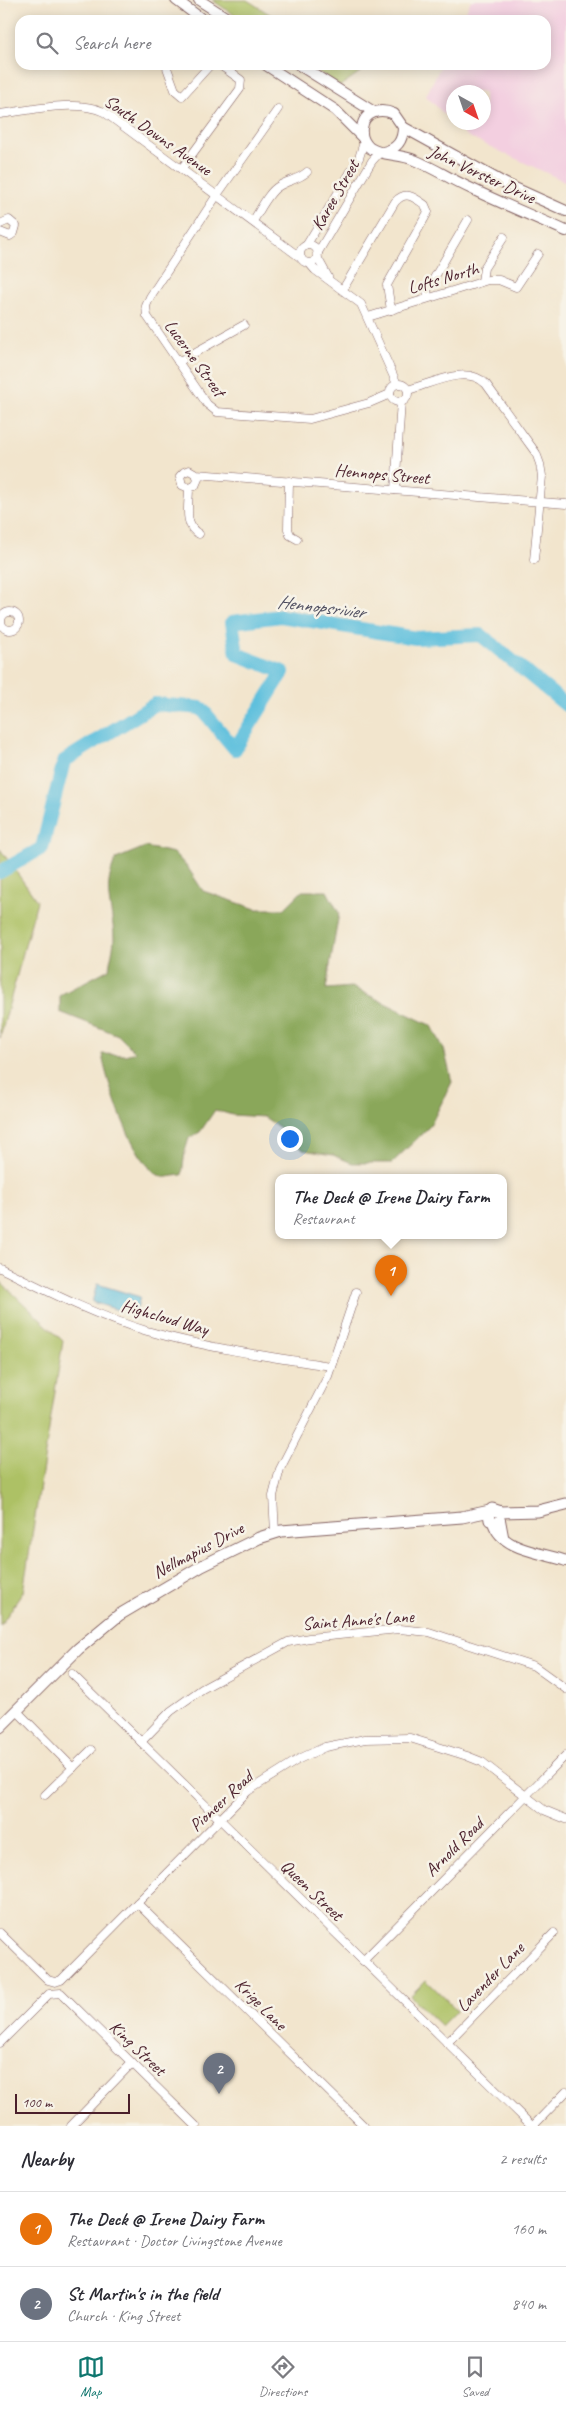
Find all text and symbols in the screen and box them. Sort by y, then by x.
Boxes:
search box [15,15,551,70]
icon: search [33,29,61,57]
text: Search here [73,31,150,55]
north arrow [446,85,491,130]
street label: South Downs Avenue [100,90,217,181]
street label: John Vorster Drive [424,139,540,209]
street label: Karee Street [306,154,365,234]
street label: Lofts North [405,257,482,299]
street label: Lucerne Street [160,315,232,403]
street label: Hennops Street [334,459,432,489]
water label: Hennopsrivier [276,590,370,625]
your location [277,1126,303,1152]
popup [275,1174,507,1239]
text: The Deck @ Irene Dairy Farm [293,1185,489,1209]
text: Restaurant [293,1209,354,1229]
pin: 1 [375,1255,407,1296]
street label: Highcloud Way [119,1294,213,1340]
street label: Nellmapius Drive [149,1516,248,1583]
street label: Saint Anne's Lane [302,1605,415,1635]
street label: Pioneer Road [185,1764,260,1836]
street label: Arnold Road [420,1811,490,1881]
street label: Queen Street [276,1855,349,1927]
street label: Lavender Lane [451,1937,529,2016]
street label: Krige Lane [230,1973,292,2035]
street label: King Street [105,2016,172,2082]
pin: 2 [203,2053,235,2094]
scale bar [15,2091,130,2114]
text: 100 m [22,2094,52,2111]
text: Nearby [20,2146,73,2172]
text: 2 results [499,2149,546,2169]
text: The Deck @ Irene Dairy Farm [67,2207,264,2231]
text: 1 [32,2219,40,2239]
text: 160 m [512,2219,546,2239]
text: Restaurant · Doctor Livingstone Avenue [67,2231,282,2251]
text: St Martin's in the field [67,2282,218,2306]
text: 2 [32,2294,40,2314]
text: 840 m [512,2294,546,2314]
text: Church · King Street [67,2306,180,2326]
tab: Map [77,2353,105,2400]
tab: Directions [259,2353,307,2400]
tab: Saved [461,2353,489,2400]

